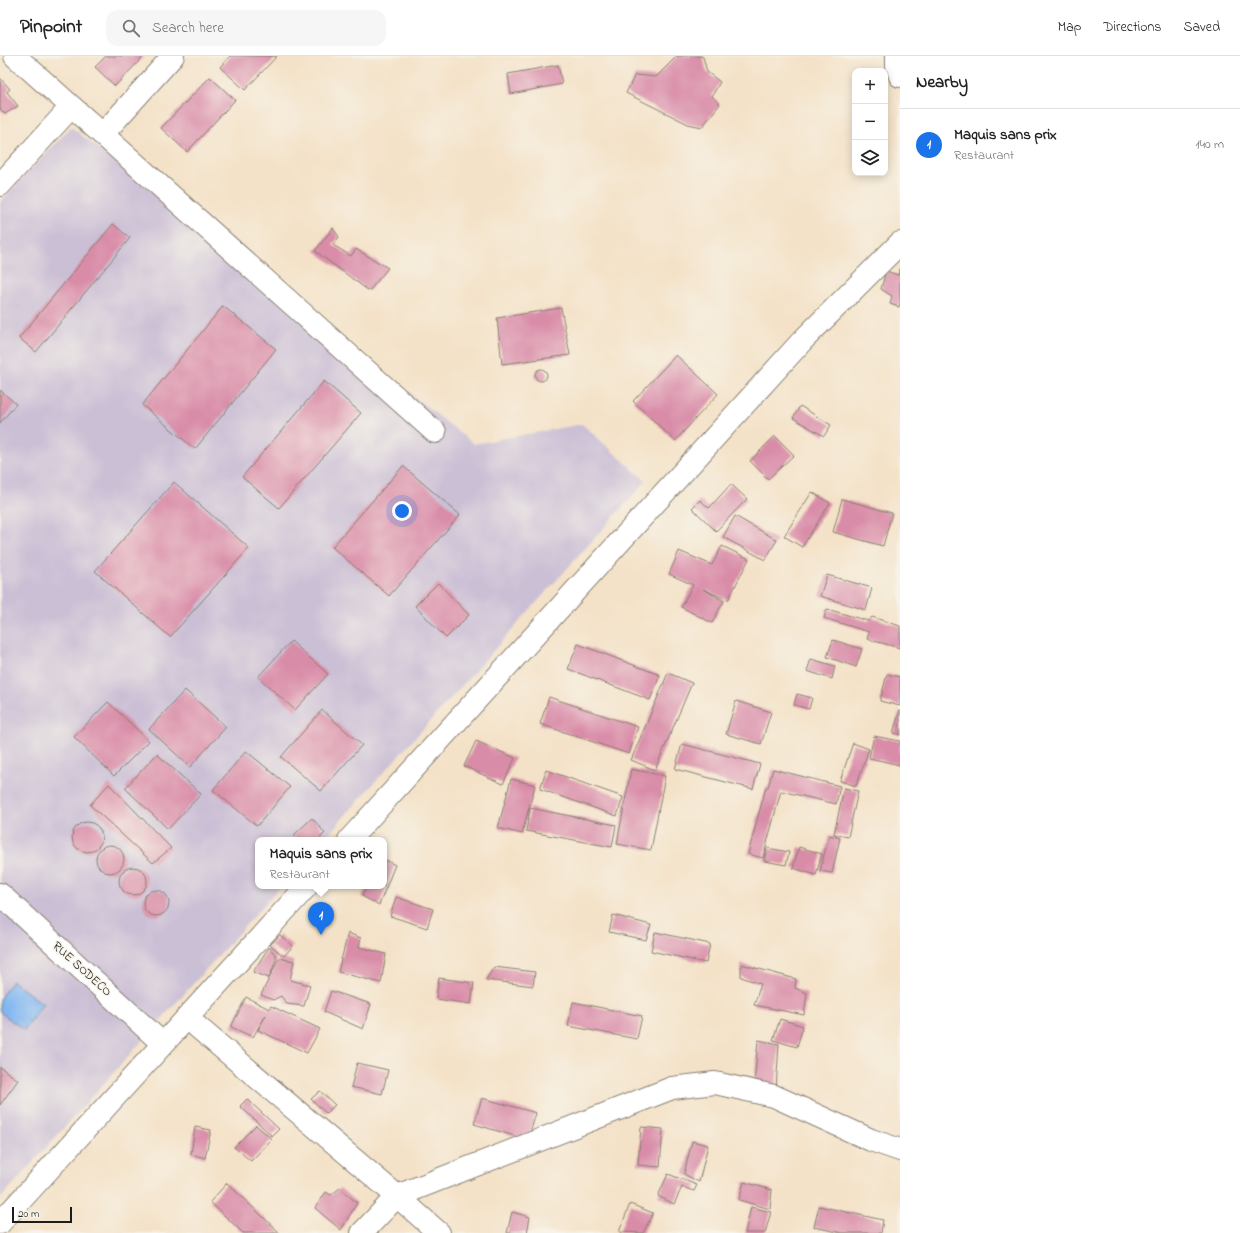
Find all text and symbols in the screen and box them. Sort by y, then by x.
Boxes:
search box [106,10,386,46]
text: Pinpoint [20,14,82,41]
icon: search [120,17,142,39]
text: Search here [152,17,224,39]
text: Map [1058,17,1081,38]
text: Directions [1103,17,1161,38]
text: Saved [1183,17,1220,38]
map controls [852,68,888,176]
button: + [852,68,888,104]
text: Nearby [916,70,968,95]
button: − [852,104,888,140]
text: Maquis sans prix [954,124,1057,146]
text: 1 [927,135,931,154]
text: 140 m [1196,135,1224,154]
button: layers [852,140,888,176]
text: Restaurant [954,146,1014,165]
your location [392,501,412,521]
popup [255,837,387,889]
text: Maquis sans prix [270,843,372,865]
text: Restaurant [270,865,330,884]
pin: 1 [308,902,334,935]
street label: RUE SODECO [48,937,116,1001]
scale bar [12,1205,72,1224]
text: 20 m [18,1206,40,1222]

